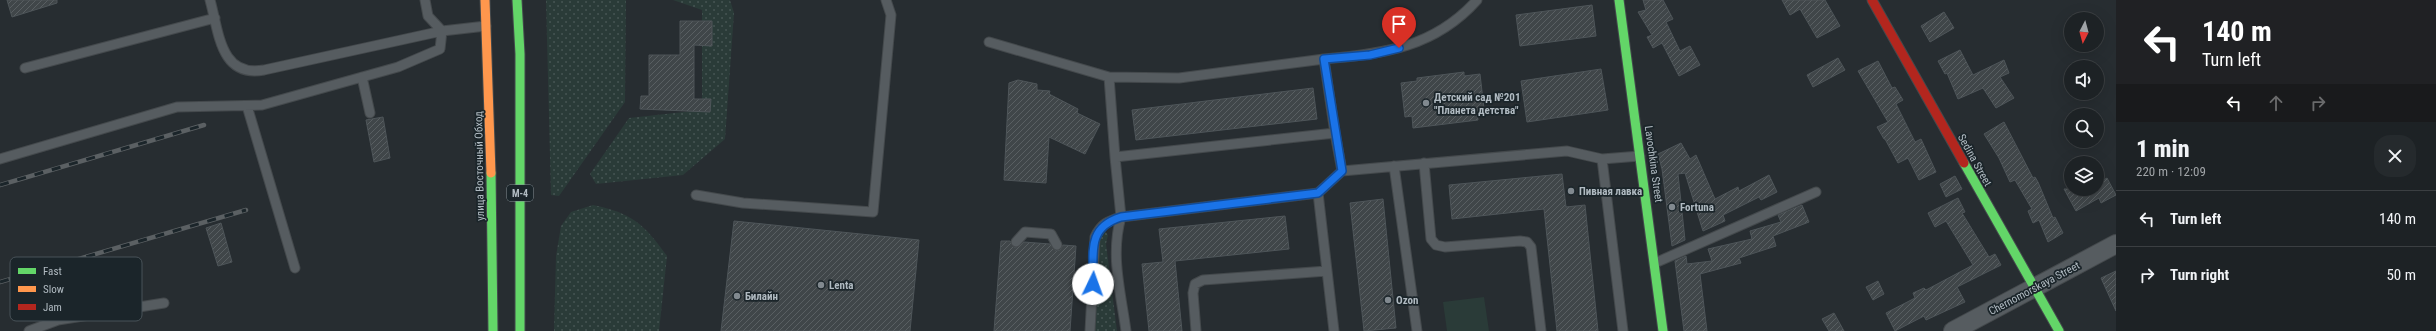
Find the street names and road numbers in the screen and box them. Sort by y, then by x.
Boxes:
street label: улица Восточный Обход [472,111,487,221]
street label: Lavochkina Street [1642,125,1665,203]
street label: Sedina Street [1955,132,1994,189]
road number: М-4 [507,185,533,201]
street label: Chernomorskaya Street [1986,259,2082,318]

